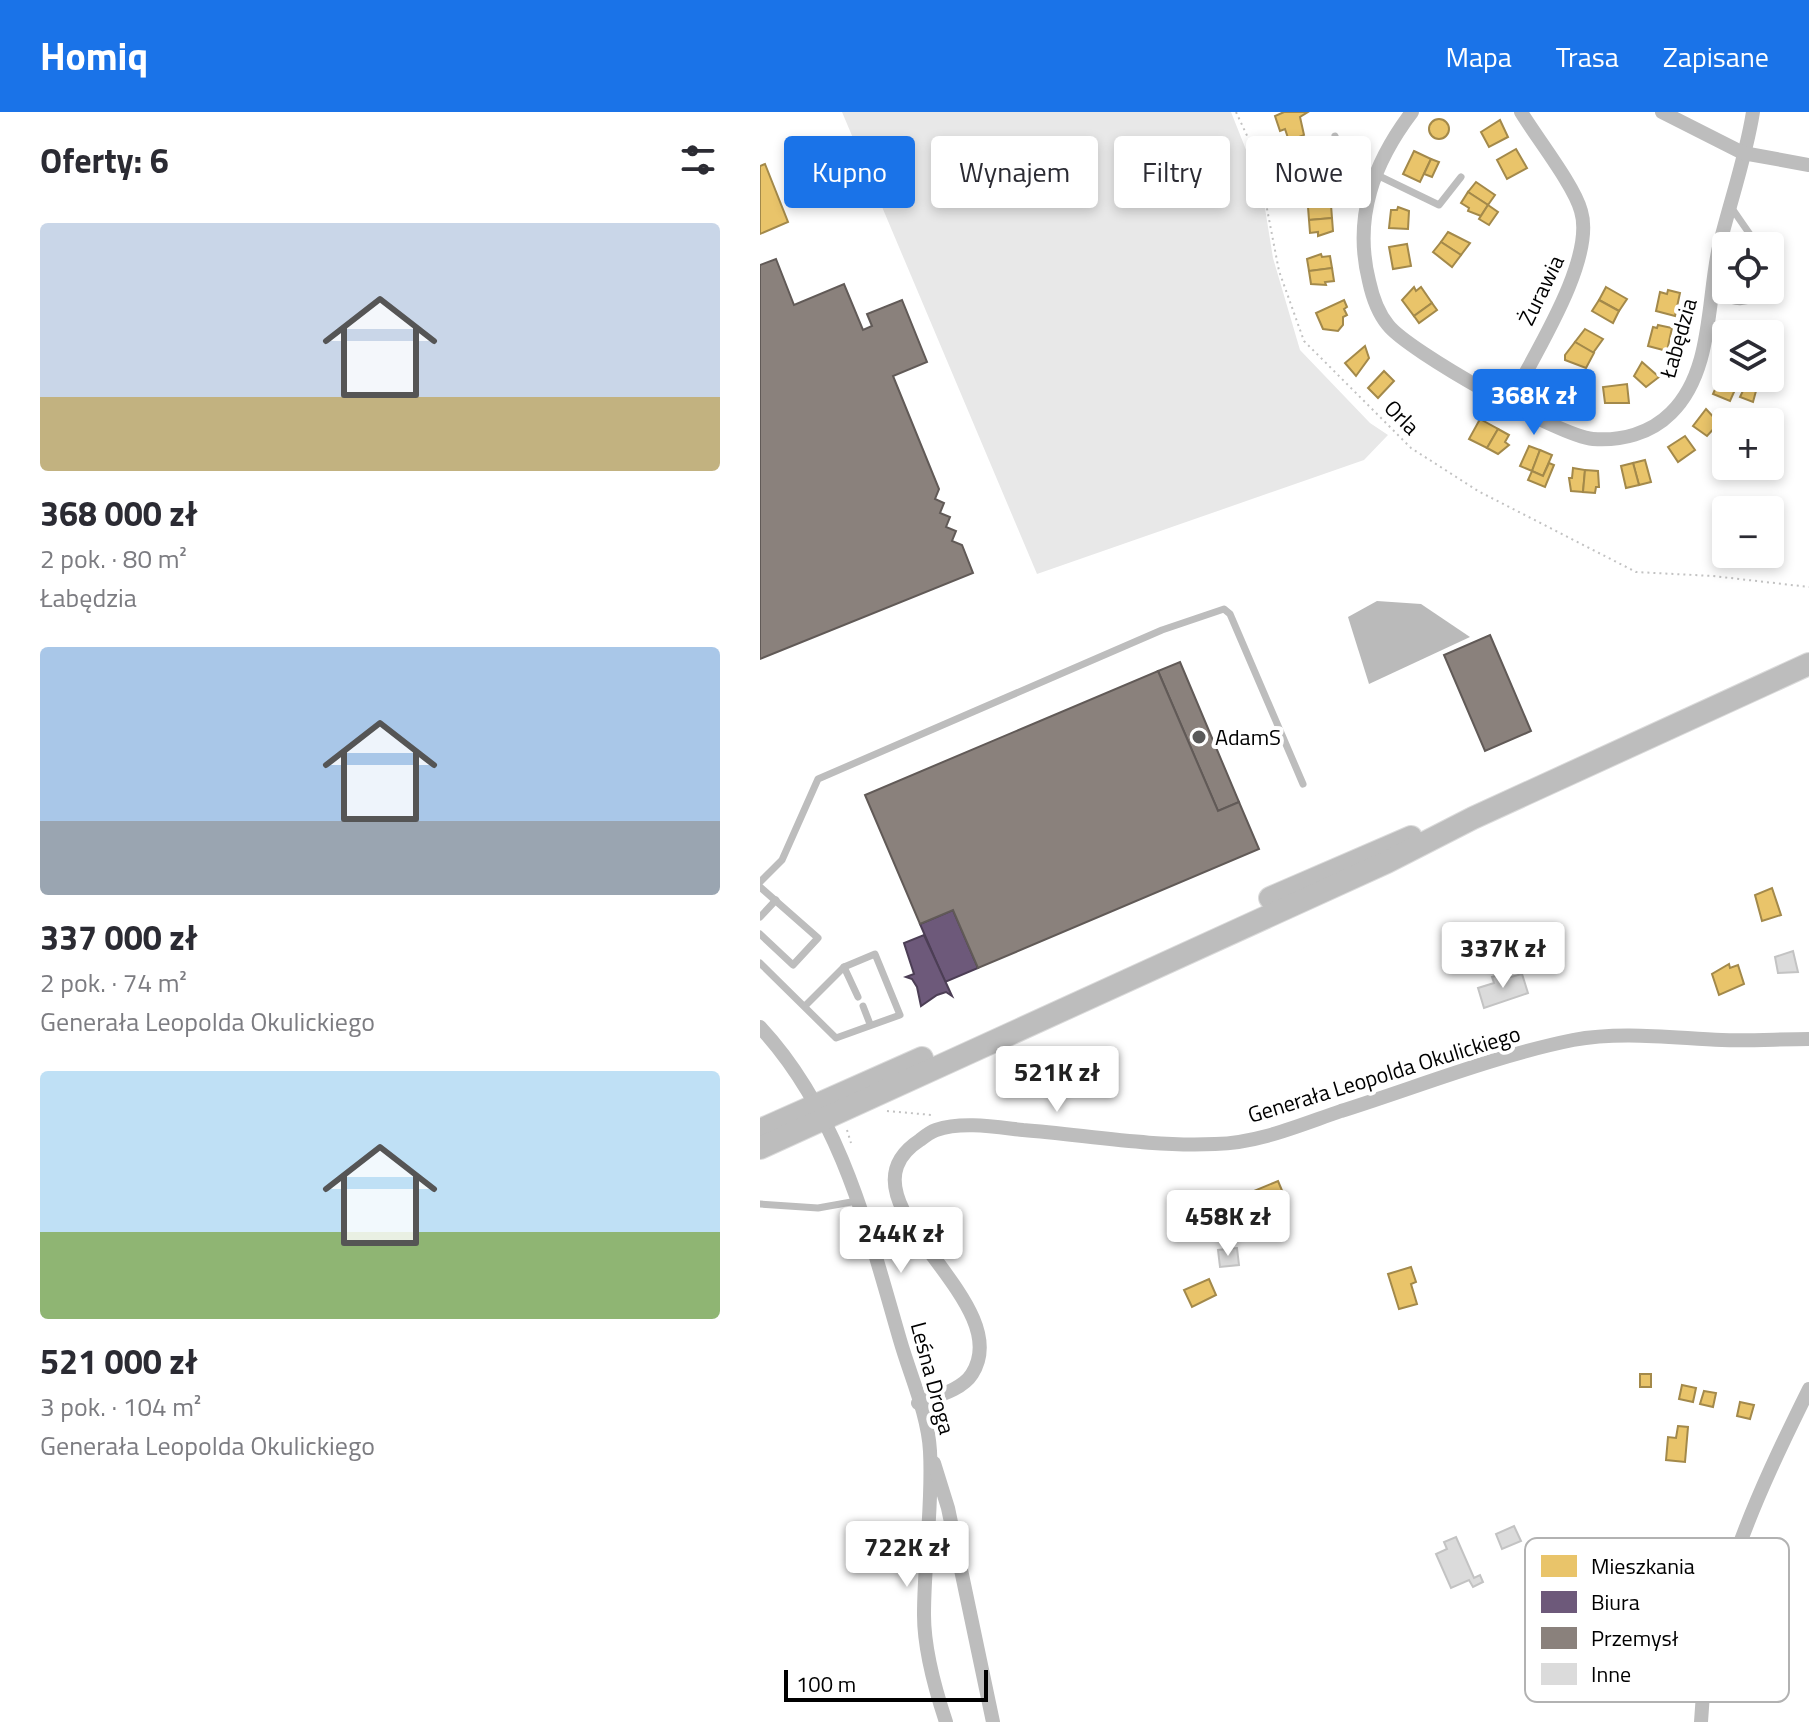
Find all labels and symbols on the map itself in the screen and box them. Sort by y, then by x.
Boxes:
street label: Żurawia [1509,249,1573,331]
street label: Łabędzia [1650,294,1706,383]
pin: 368K zł [1460,369,1608,437]
street label: Orla [1376,391,1428,443]
place label: AdamS [1215,720,1281,754]
marker: AdamS [1190,728,1208,746]
pin: 337K zł [1429,922,1577,990]
street label: Generała Leopolda Okulickiego [1243,1016,1525,1132]
pin: 521K zł [983,1046,1131,1114]
pin: 458K zł [1154,1190,1302,1258]
pin: 244K zł [827,1207,975,1275]
street label: Leśna Droga [902,1318,964,1438]
pin: 722K zł [833,1521,981,1589]
legend [1525,1538,1789,1702]
text: Mieszkania [1591,1549,1695,1583]
text: Biura [1591,1585,1640,1619]
text: Przemysł [1591,1621,1679,1655]
text: Inne [1591,1657,1631,1691]
scale bar [784,1666,988,1702]

